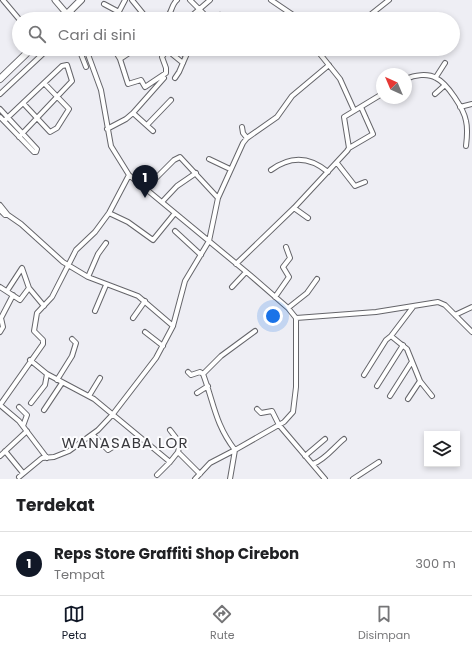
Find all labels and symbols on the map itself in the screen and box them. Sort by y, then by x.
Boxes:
north arrow [376,68,412,104]
pin: 1 [132,165,158,198]
your location [263,306,283,326]
district label: WANASABA LOR [61,432,189,453]

